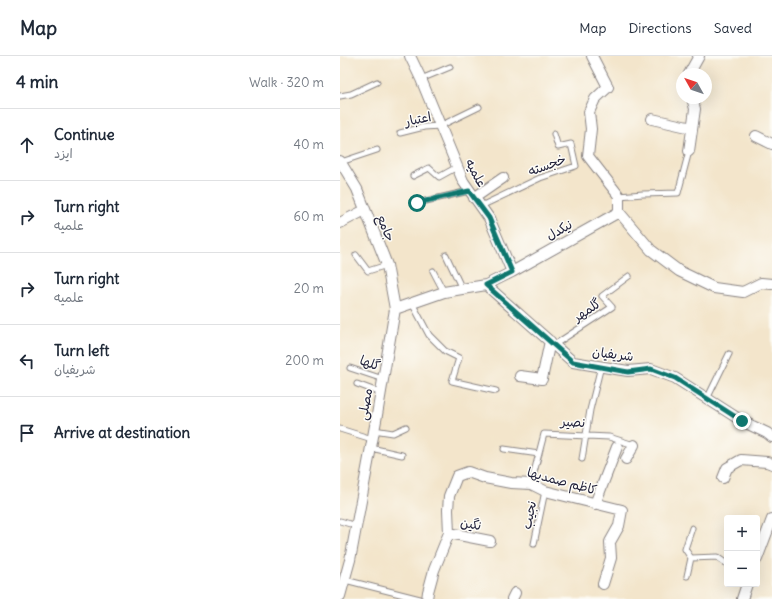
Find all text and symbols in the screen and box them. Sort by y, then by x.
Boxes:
text: Map [20,16,57,40]
text: Map [579,19,606,37]
text: Directions [628,19,692,37]
text: Saved [714,19,752,37]
north arrow [676,68,712,104]
text: 4 min [16,71,58,93]
text: Walk · 320 m [249,74,324,91]
street label: اعتبار [402,108,433,130]
text: Continue [54,125,115,144]
icon: ahead [16,134,38,156]
text: 40 m [293,136,324,153]
text: ایزد [54,145,73,162]
street label: خجسته [526,150,568,180]
street label: علمیه [462,156,490,190]
route start [408,194,426,212]
text: Turn right [54,197,119,216]
icon: right [16,206,38,228]
text: 60 m [293,208,324,225]
street label: جامع [371,212,399,245]
street label: نیکدل [543,216,575,244]
text: علمیه [54,217,84,234]
text: Turn right [54,269,119,288]
icon: right [16,278,38,300]
text: 20 m [294,280,324,297]
text: علمیه [54,289,84,306]
street label: گلمهر [569,294,605,326]
text: Turn left [54,341,109,360]
street label: شریفیان [591,343,635,365]
icon: left [16,350,38,372]
street label: گلها [357,351,383,375]
text: 200 m [285,352,324,369]
text: شریفیان [54,361,96,378]
street label: مصلی [354,387,377,422]
route end [733,412,751,430]
street label: نصیر [559,413,586,431]
icon: arrive [16,422,38,444]
text: Arrive at destination [54,423,190,442]
street label: کاظم صمدیها [525,464,599,500]
street label: نجیب [518,499,540,531]
street label: نگین [459,514,483,534]
map controls [724,515,760,587]
button: + [724,515,760,551]
button: − [724,551,760,587]

